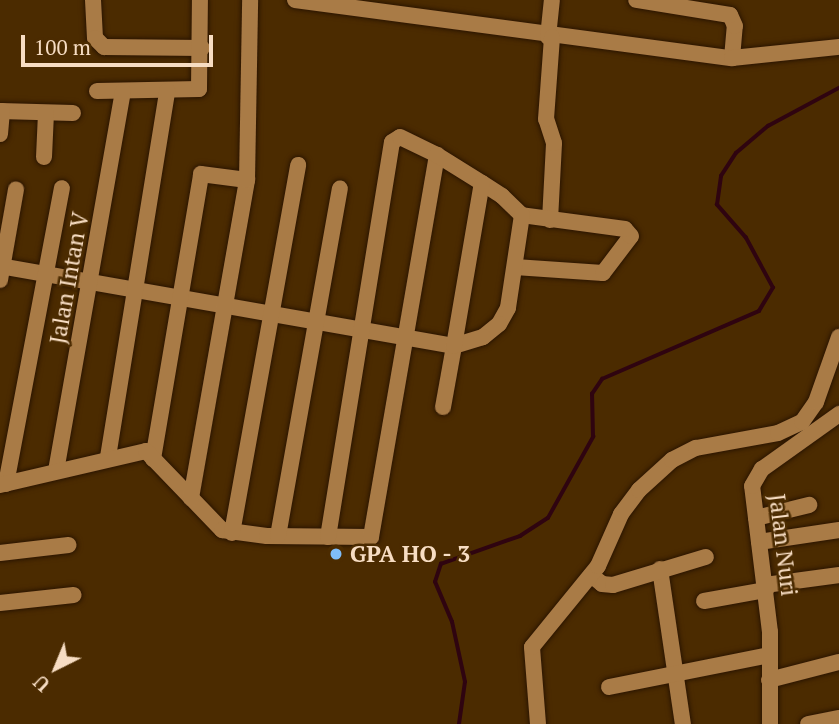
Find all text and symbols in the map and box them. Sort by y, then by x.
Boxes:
scale bar [24,21,217,65]
text: 100 m [34,33,91,61]
street label: Jalan Intan V [44,210,94,346]
street label: Jalan Nuri [763,492,803,598]
place label: GPA HO - 3 [350,540,472,568]
marker: GPA HO - 3 [328,546,344,562]
north arrow [21,633,91,703]
text: U [28,670,55,698]

